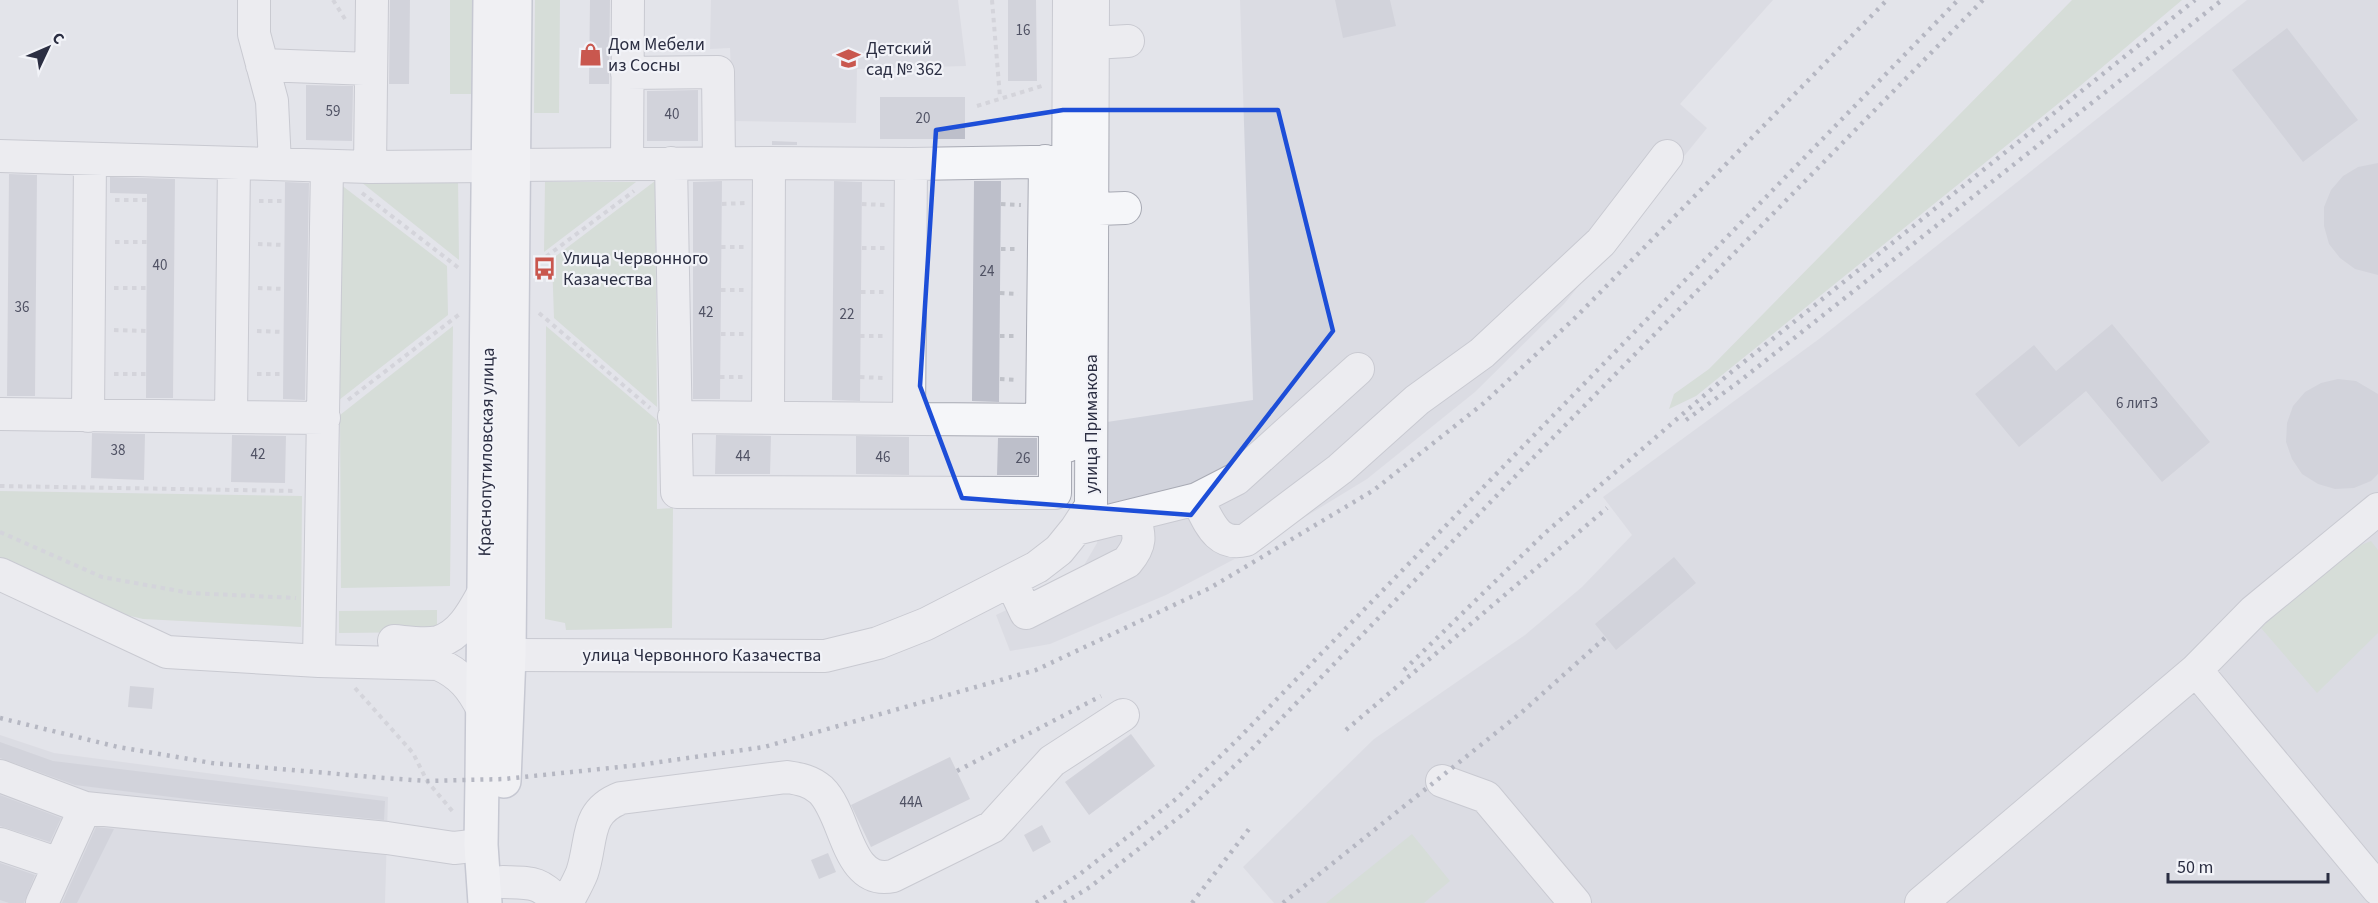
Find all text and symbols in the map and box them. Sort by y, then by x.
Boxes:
north arrow [18,18,78,78]
house number: 16 [1016,20,1030,41]
text: С [47,27,69,49]
place label: Дом Мебели из Сосны [608,32,705,78]
place label: Детский сад № 362 [866,36,943,82]
shop icon: Дом Мебели из Сосны [577,41,603,67]
school or university icon: Детский сад № 362 [835,45,861,71]
house number: 59 [326,101,340,122]
house number: 40 [665,104,679,125]
house number: 20 [916,108,930,129]
place label: Улица Червонного Казачества [563,246,708,292]
house number: 40 [153,255,167,276]
bus stop icon: Улица Червонного Казачества [532,255,558,281]
house number: 24 [980,261,995,282]
house number: 36 [15,297,29,318]
house number: 42 [699,302,713,323]
house number: 22 [840,304,854,325]
street label: Краснопутиловская улица [472,347,501,557]
street label: улица Примакова [1079,354,1104,494]
house number: 6 литЗ [2116,393,2158,414]
house number: 38 [111,440,125,461]
house number: 42 [251,444,265,465]
house number: 44 [736,446,751,467]
house number: 46 [876,447,890,468]
house number: 26 [1016,448,1030,469]
street label: улица Червонного Казачества [583,643,821,668]
house number: 44А [899,792,923,813]
scale bar [2168,846,2328,884]
text: 50 m [2177,855,2213,880]

